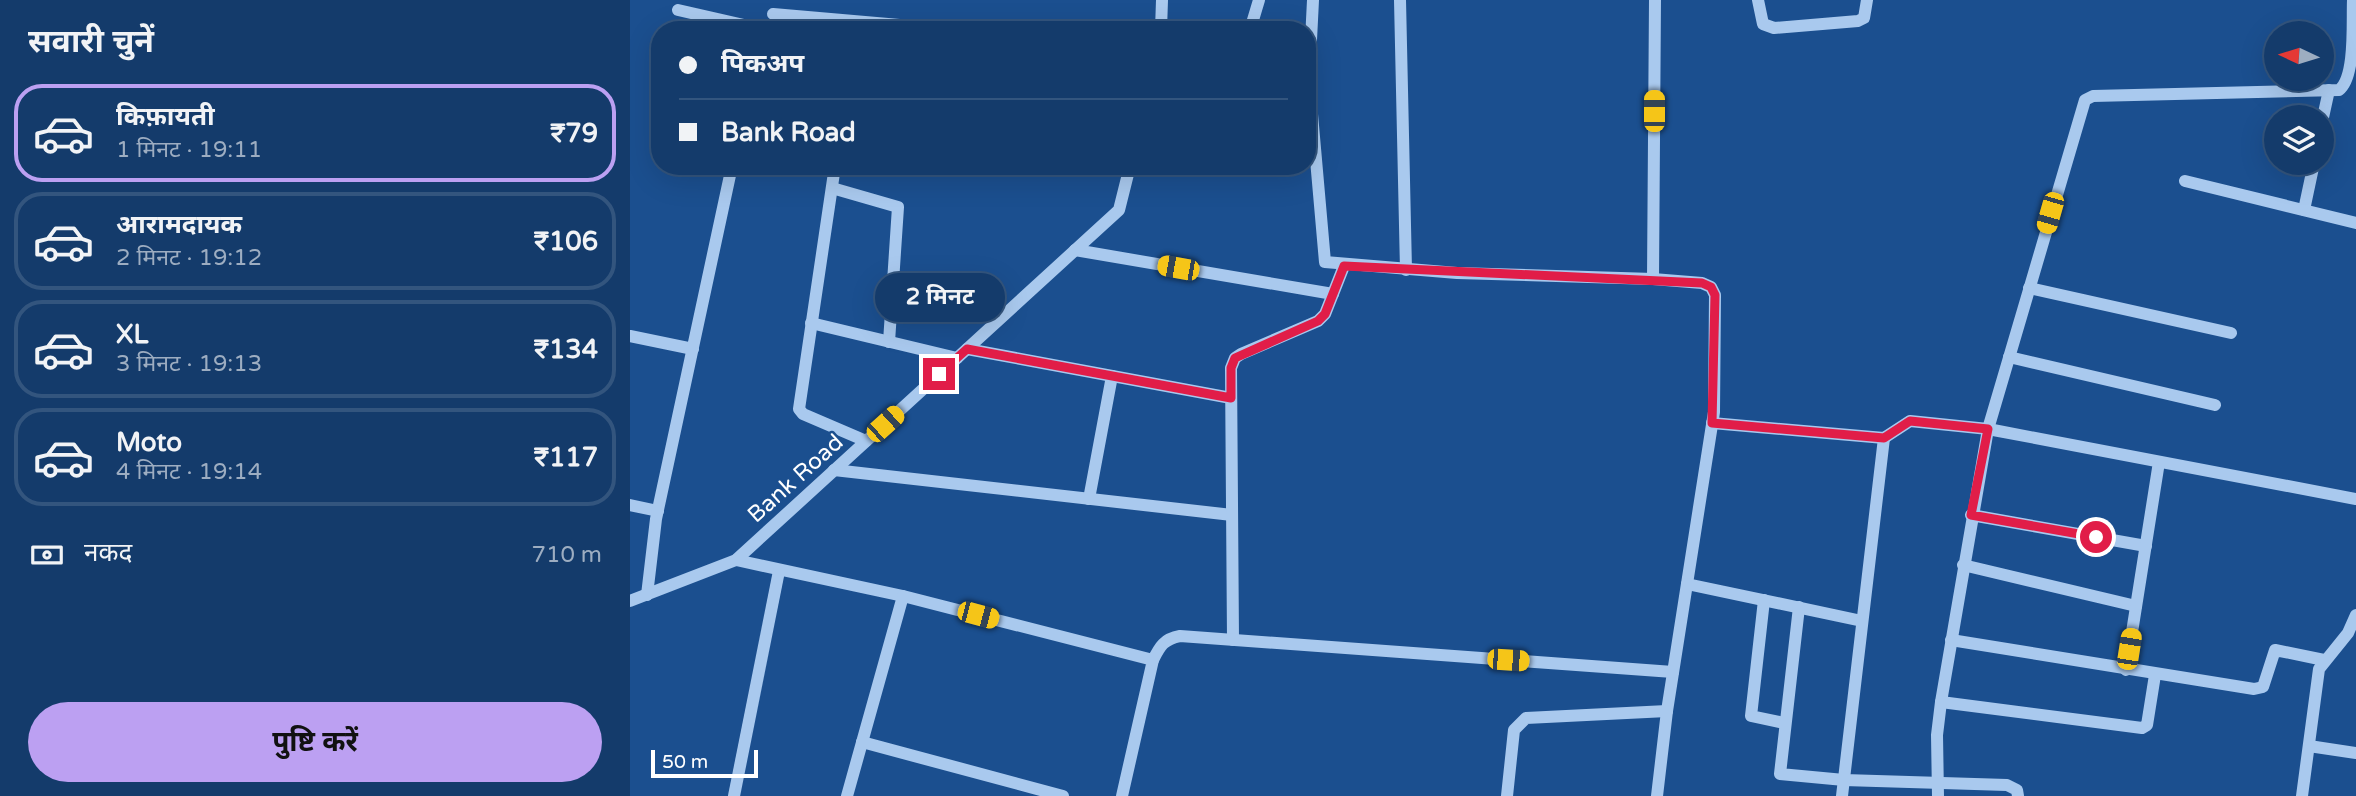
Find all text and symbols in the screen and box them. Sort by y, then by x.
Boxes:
north arrow [2264,21,2334,91]
map controls [2264,21,2334,175]
text: सवारी चुनें [28,23,154,61]
text: पिकअप [721,48,804,79]
car [1644,90,1665,132]
text: किफ़ायती [116,101,215,132]
icon: car [32,102,95,165]
button: layers [2264,105,2334,175]
text: Bank Road [721,117,856,148]
text: ₹79 [550,118,598,149]
text: 1 मिनट · 19:11 [116,136,262,164]
car [2035,190,2066,236]
text: आरामदायक [116,209,242,240]
icon: car [32,210,95,273]
text: ₹106 [534,226,598,257]
text: 2 मिनट · 19:12 [116,244,262,272]
car [1156,254,1201,282]
callout: 2 मिनट [874,272,1004,322]
text: 2 मिनट [906,283,974,311]
icon: car [32,318,95,381]
text: XL [116,319,148,350]
text: ₹134 [534,334,598,365]
text: 3 मिनट · 19:13 [116,350,262,378]
route end [923,358,955,390]
car [863,402,908,446]
icon: car [32,426,95,489]
text: Moto [116,427,182,458]
street label: Bank Road [742,428,849,529]
text: ₹117 [534,442,598,473]
text: 4 मिनट · 19:14 [116,458,262,486]
route start [2080,521,2112,553]
icon: cash [28,536,66,574]
text: नकद [84,537,132,568]
text: 710 m [532,541,602,569]
car [955,599,1002,631]
car [2116,627,2143,671]
car [1487,648,1530,672]
button: पुष्टि करें [28,702,602,782]
scale bar [651,747,758,779]
text: 50 m [662,751,708,773]

